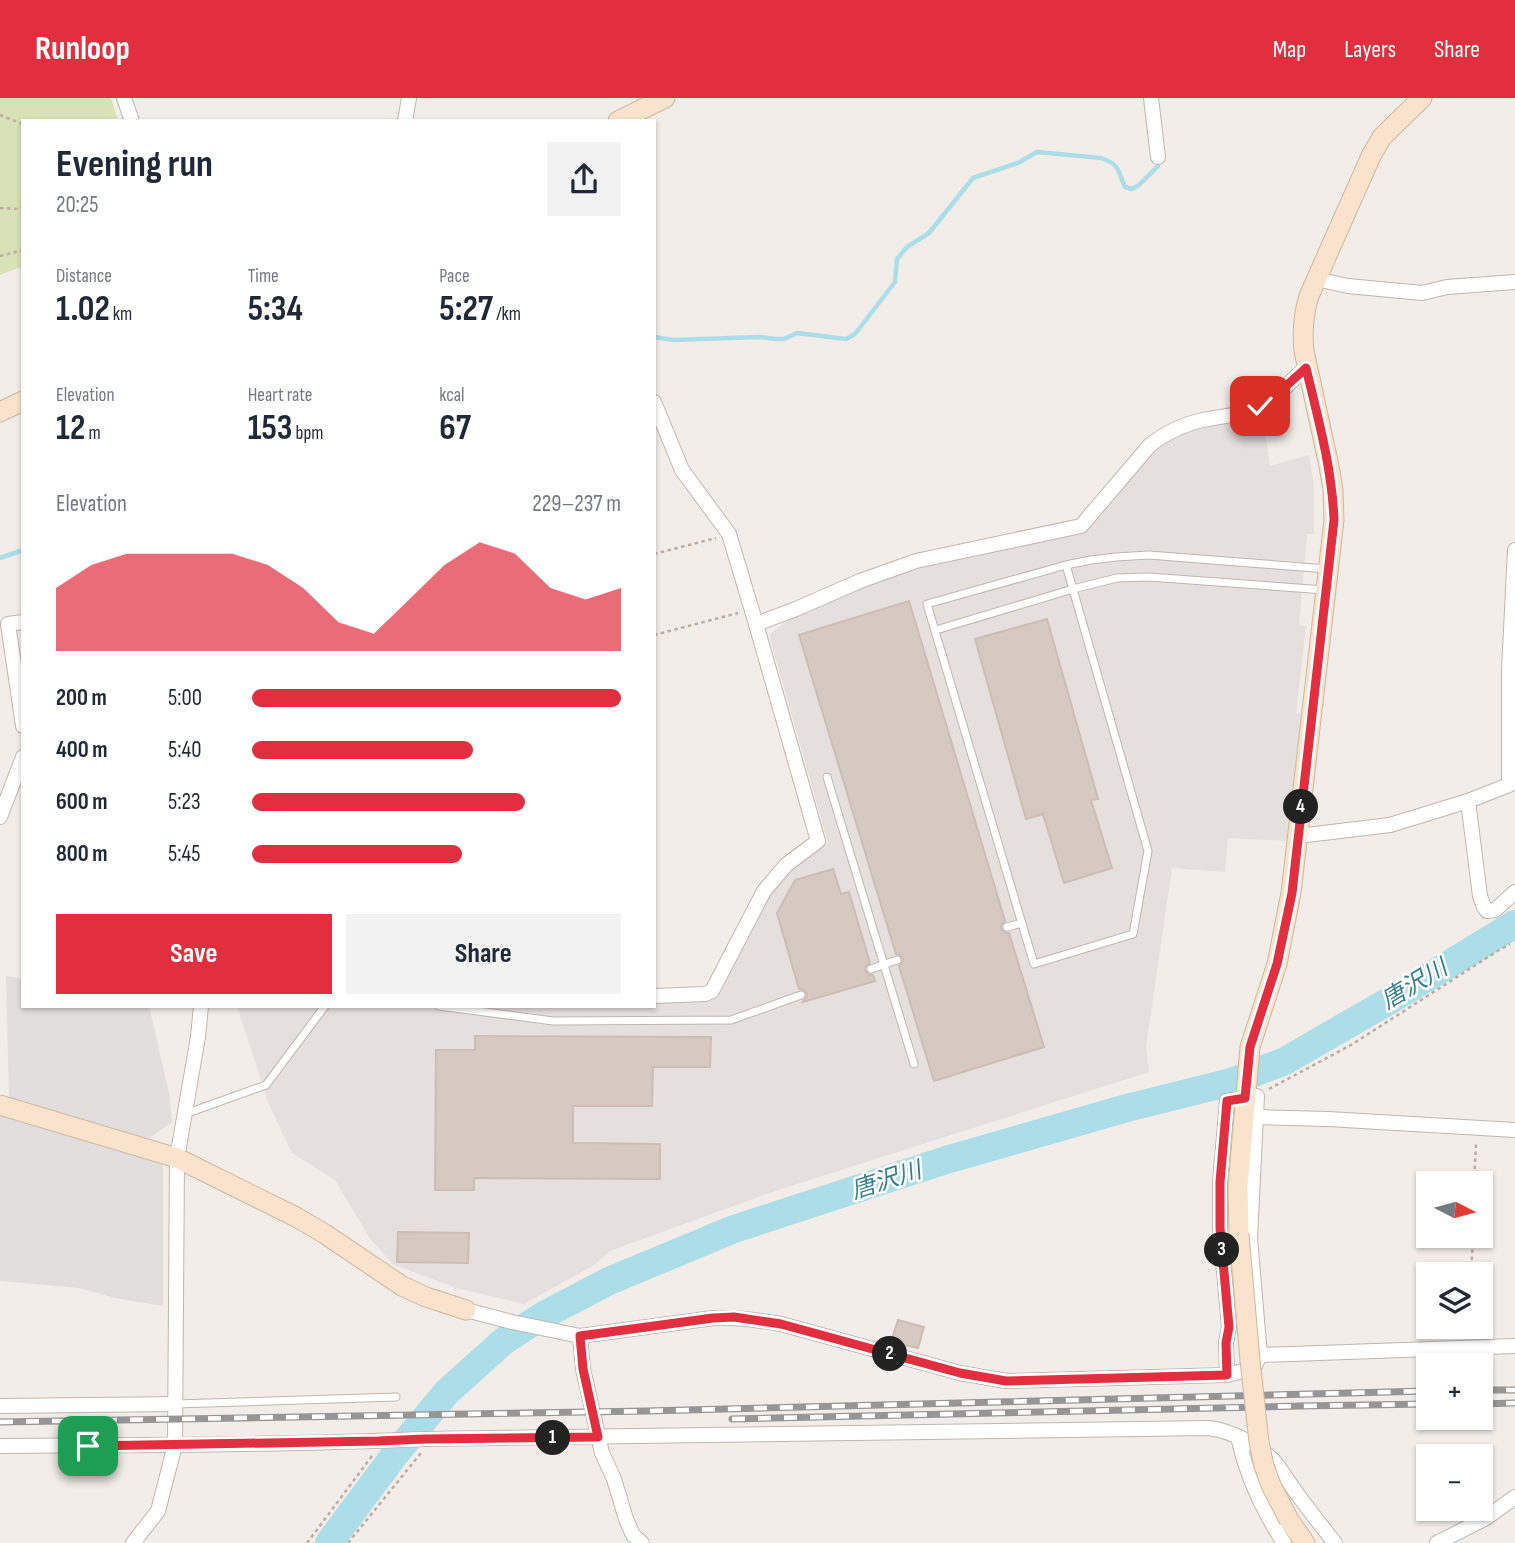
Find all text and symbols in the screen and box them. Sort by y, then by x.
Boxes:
text: Runloop [35,29,130,69]
text: Map [1273,35,1306,64]
text: Layers [1344,35,1396,64]
text: Share [1434,35,1480,64]
text: Evening run [56,142,213,187]
button: share [547,142,621,216]
text: 20:25 [56,191,99,219]
text: Distance [56,265,112,288]
text: Time [248,265,279,288]
text: Pace [439,265,470,288]
text: 1.02 [56,288,110,331]
text: 5:34 [248,288,303,331]
text: 5:27 [439,288,493,331]
text: km [110,303,132,326]
text: /km [493,303,521,326]
pin [1230,376,1290,436]
text: Elevation [56,384,115,407]
text: Heart rate [248,384,313,407]
text: kcal [439,384,464,407]
icon: check [1241,387,1279,425]
text: 12 [56,407,85,450]
text: 153 [248,407,293,450]
text: 67 [439,407,471,450]
text: m [85,422,101,445]
text: bpm [293,422,323,445]
text: Elevation [56,490,127,518]
text: 229–237 m [532,490,621,518]
text: 200 m [56,684,107,712]
text: 5:00 [168,684,202,712]
text: 400 m [56,736,107,764]
text: 5:40 [168,736,201,764]
text: 600 m [56,788,108,816]
text: 5:23 [168,788,201,816]
pin: 4 [1284,790,1318,824]
text: 4 [1296,795,1305,818]
text: 800 m [56,840,108,868]
text: 5:45 [168,840,200,868]
button: Save [56,914,332,994]
button: Share [346,914,621,994]
water label: 唐沢川 [1376,952,1455,1015]
water label: 唐沢川 [847,1155,928,1205]
north arrow [1416,1171,1493,1248]
map controls [1416,1171,1493,1521]
pin: 3 [1204,1232,1240,1268]
text: 3 [1217,1238,1226,1261]
button: layers [1416,1262,1493,1339]
pin: 2 [872,1336,908,1372]
text: 2 [885,1342,894,1365]
button: + [1416,1353,1493,1430]
pin [58,1416,118,1476]
pin: 1 [536,1420,570,1456]
text: 1 [549,1426,556,1449]
icon: arrive [69,1427,107,1465]
button: − [1416,1444,1493,1521]

